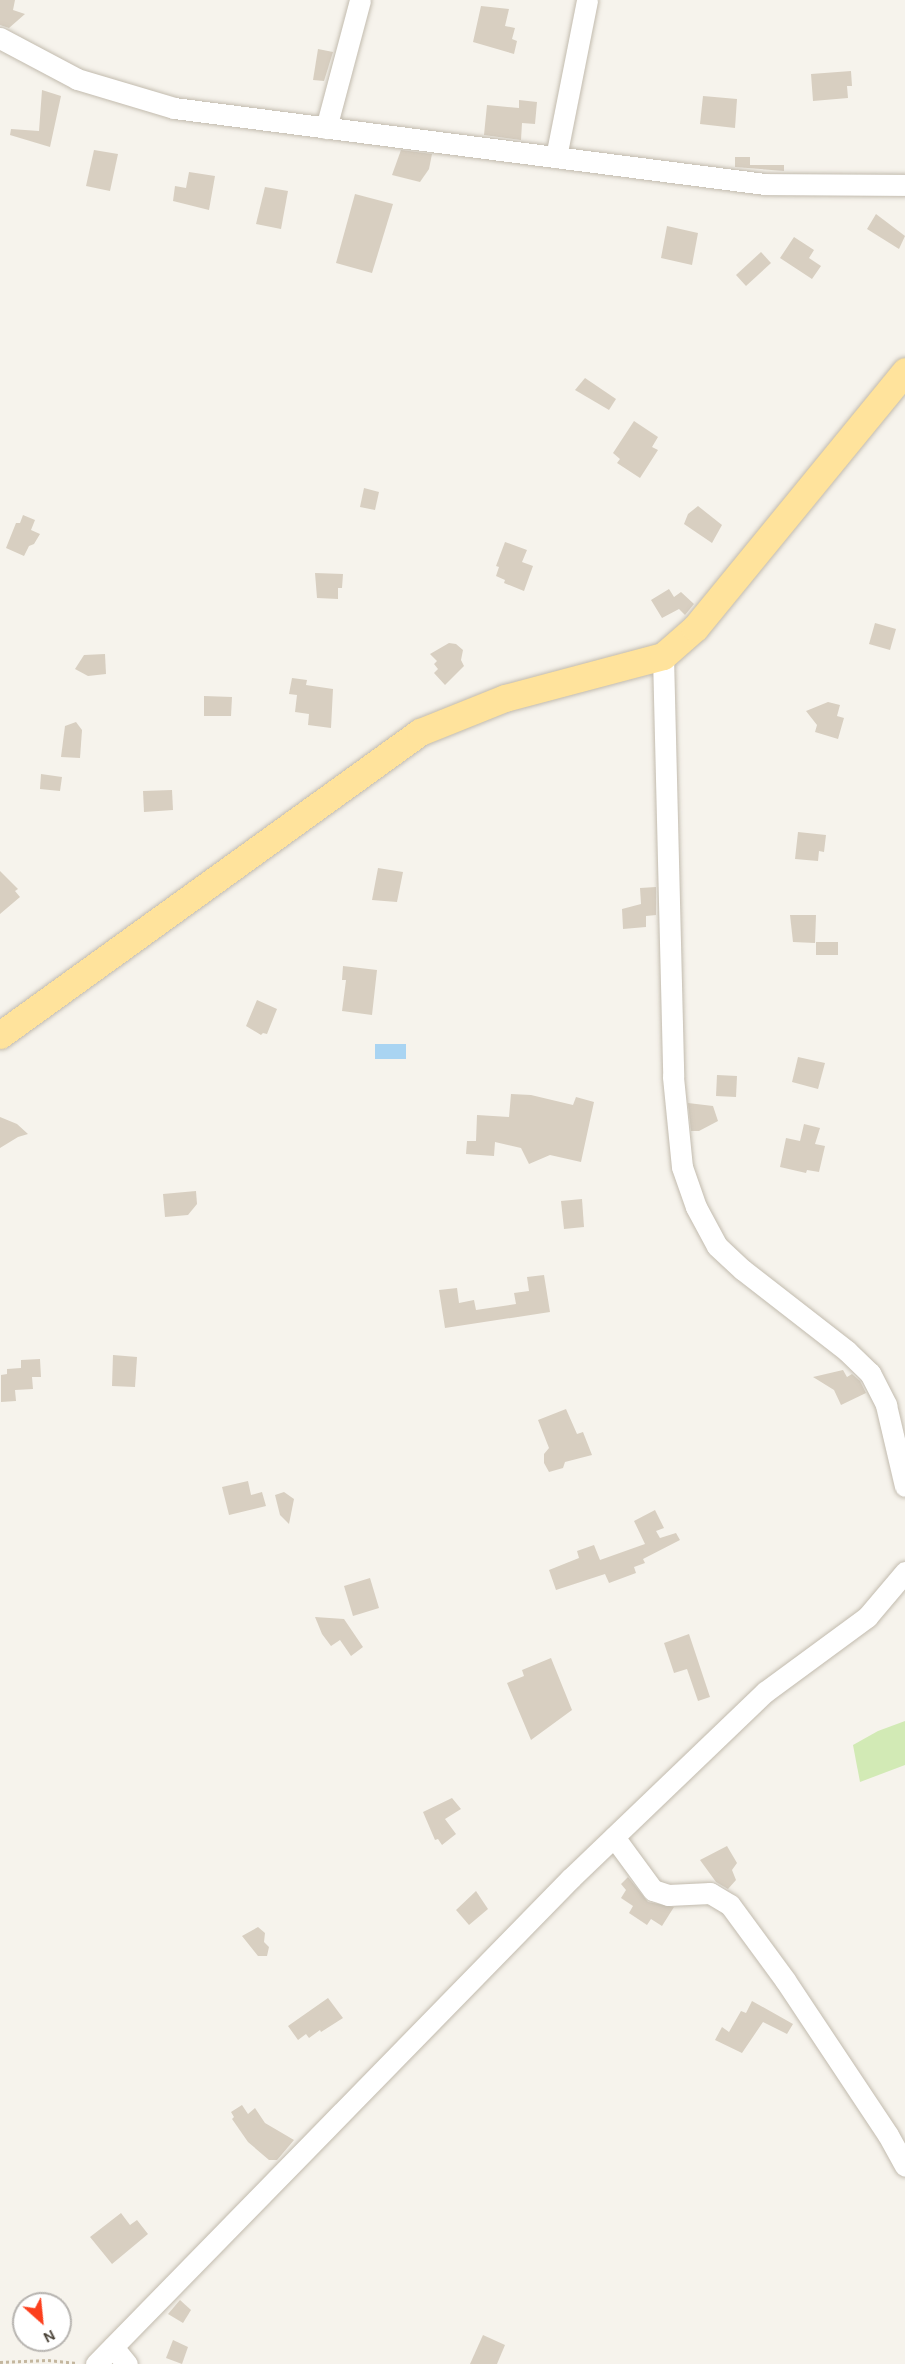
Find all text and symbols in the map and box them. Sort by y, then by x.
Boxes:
north arrow [12,2292,72,2352]
text: N [40,2326,59,2348]

